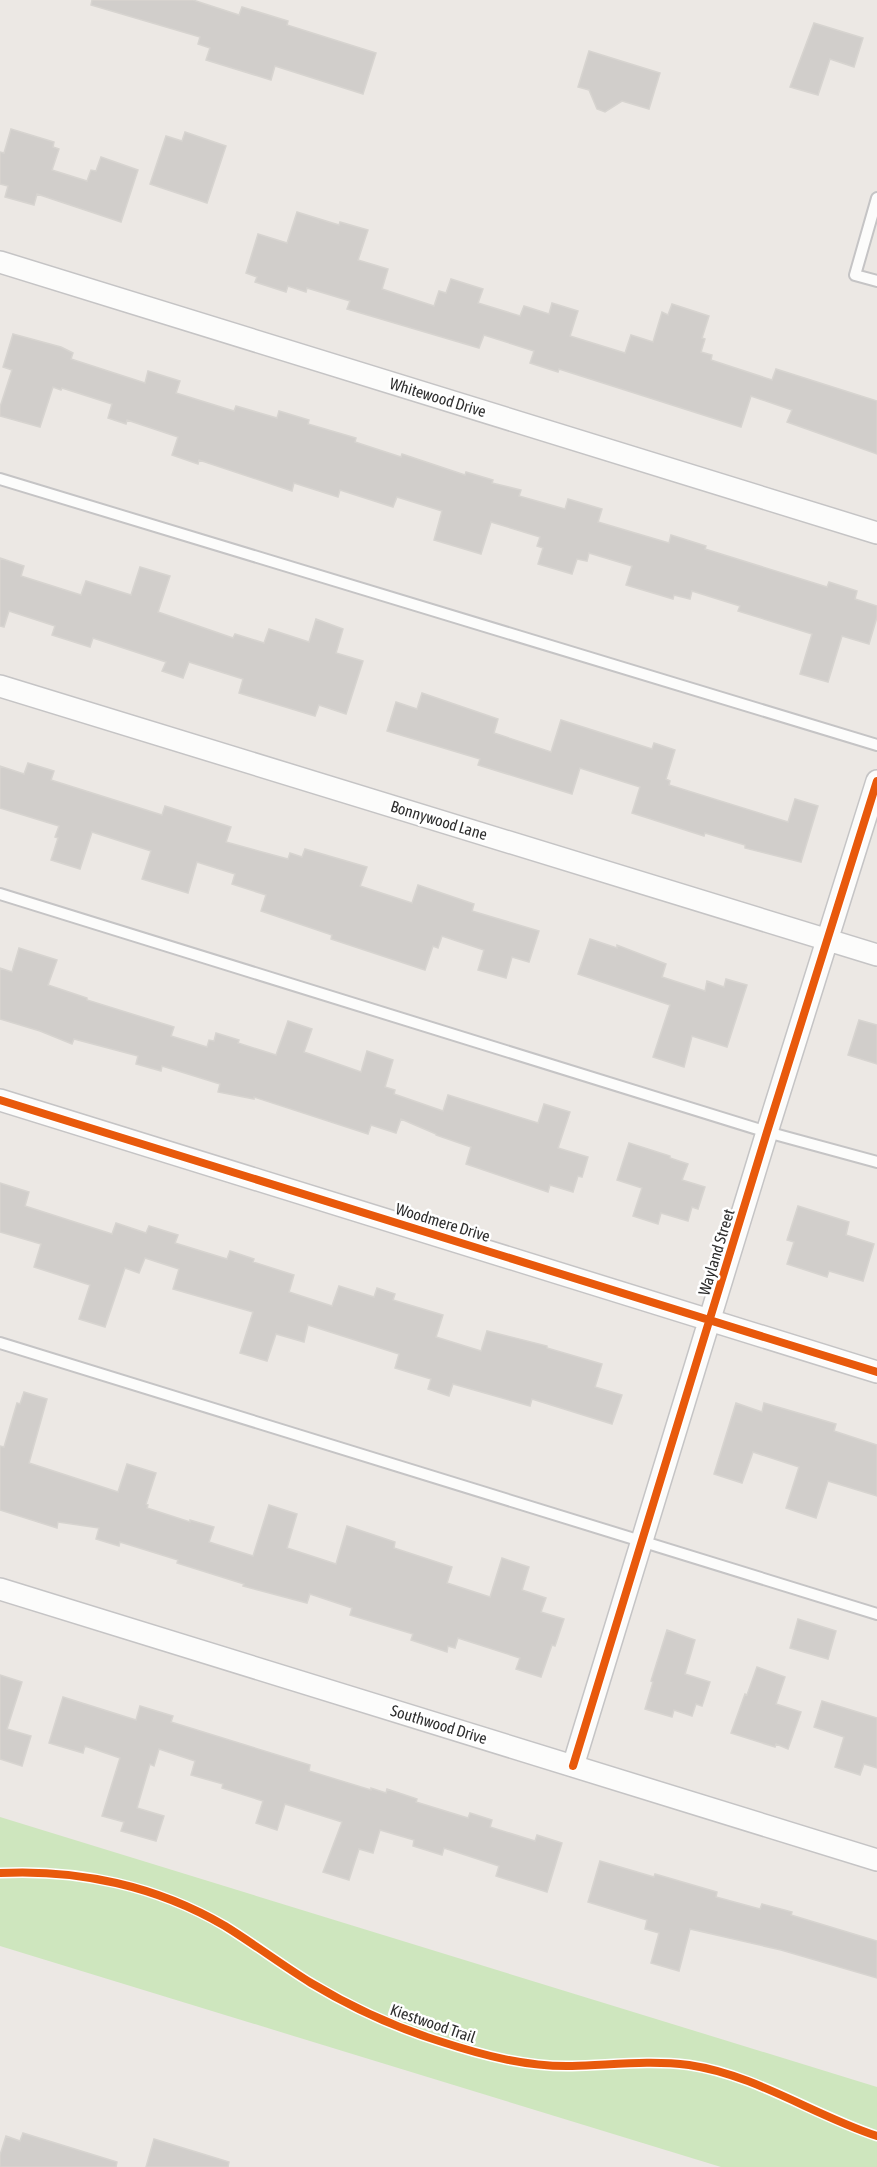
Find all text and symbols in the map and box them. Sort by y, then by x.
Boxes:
street label: Whitewood Drive [388,374,488,420]
street label: Bonnywood Lane [388,797,489,844]
street label: Woodmere Drive [394,1199,492,1245]
street label: Wayland Street [694,1206,739,1298]
street label: Southwood Drive [389,1701,489,1747]
street label: Kiestwood Trail [388,2000,479,2046]

